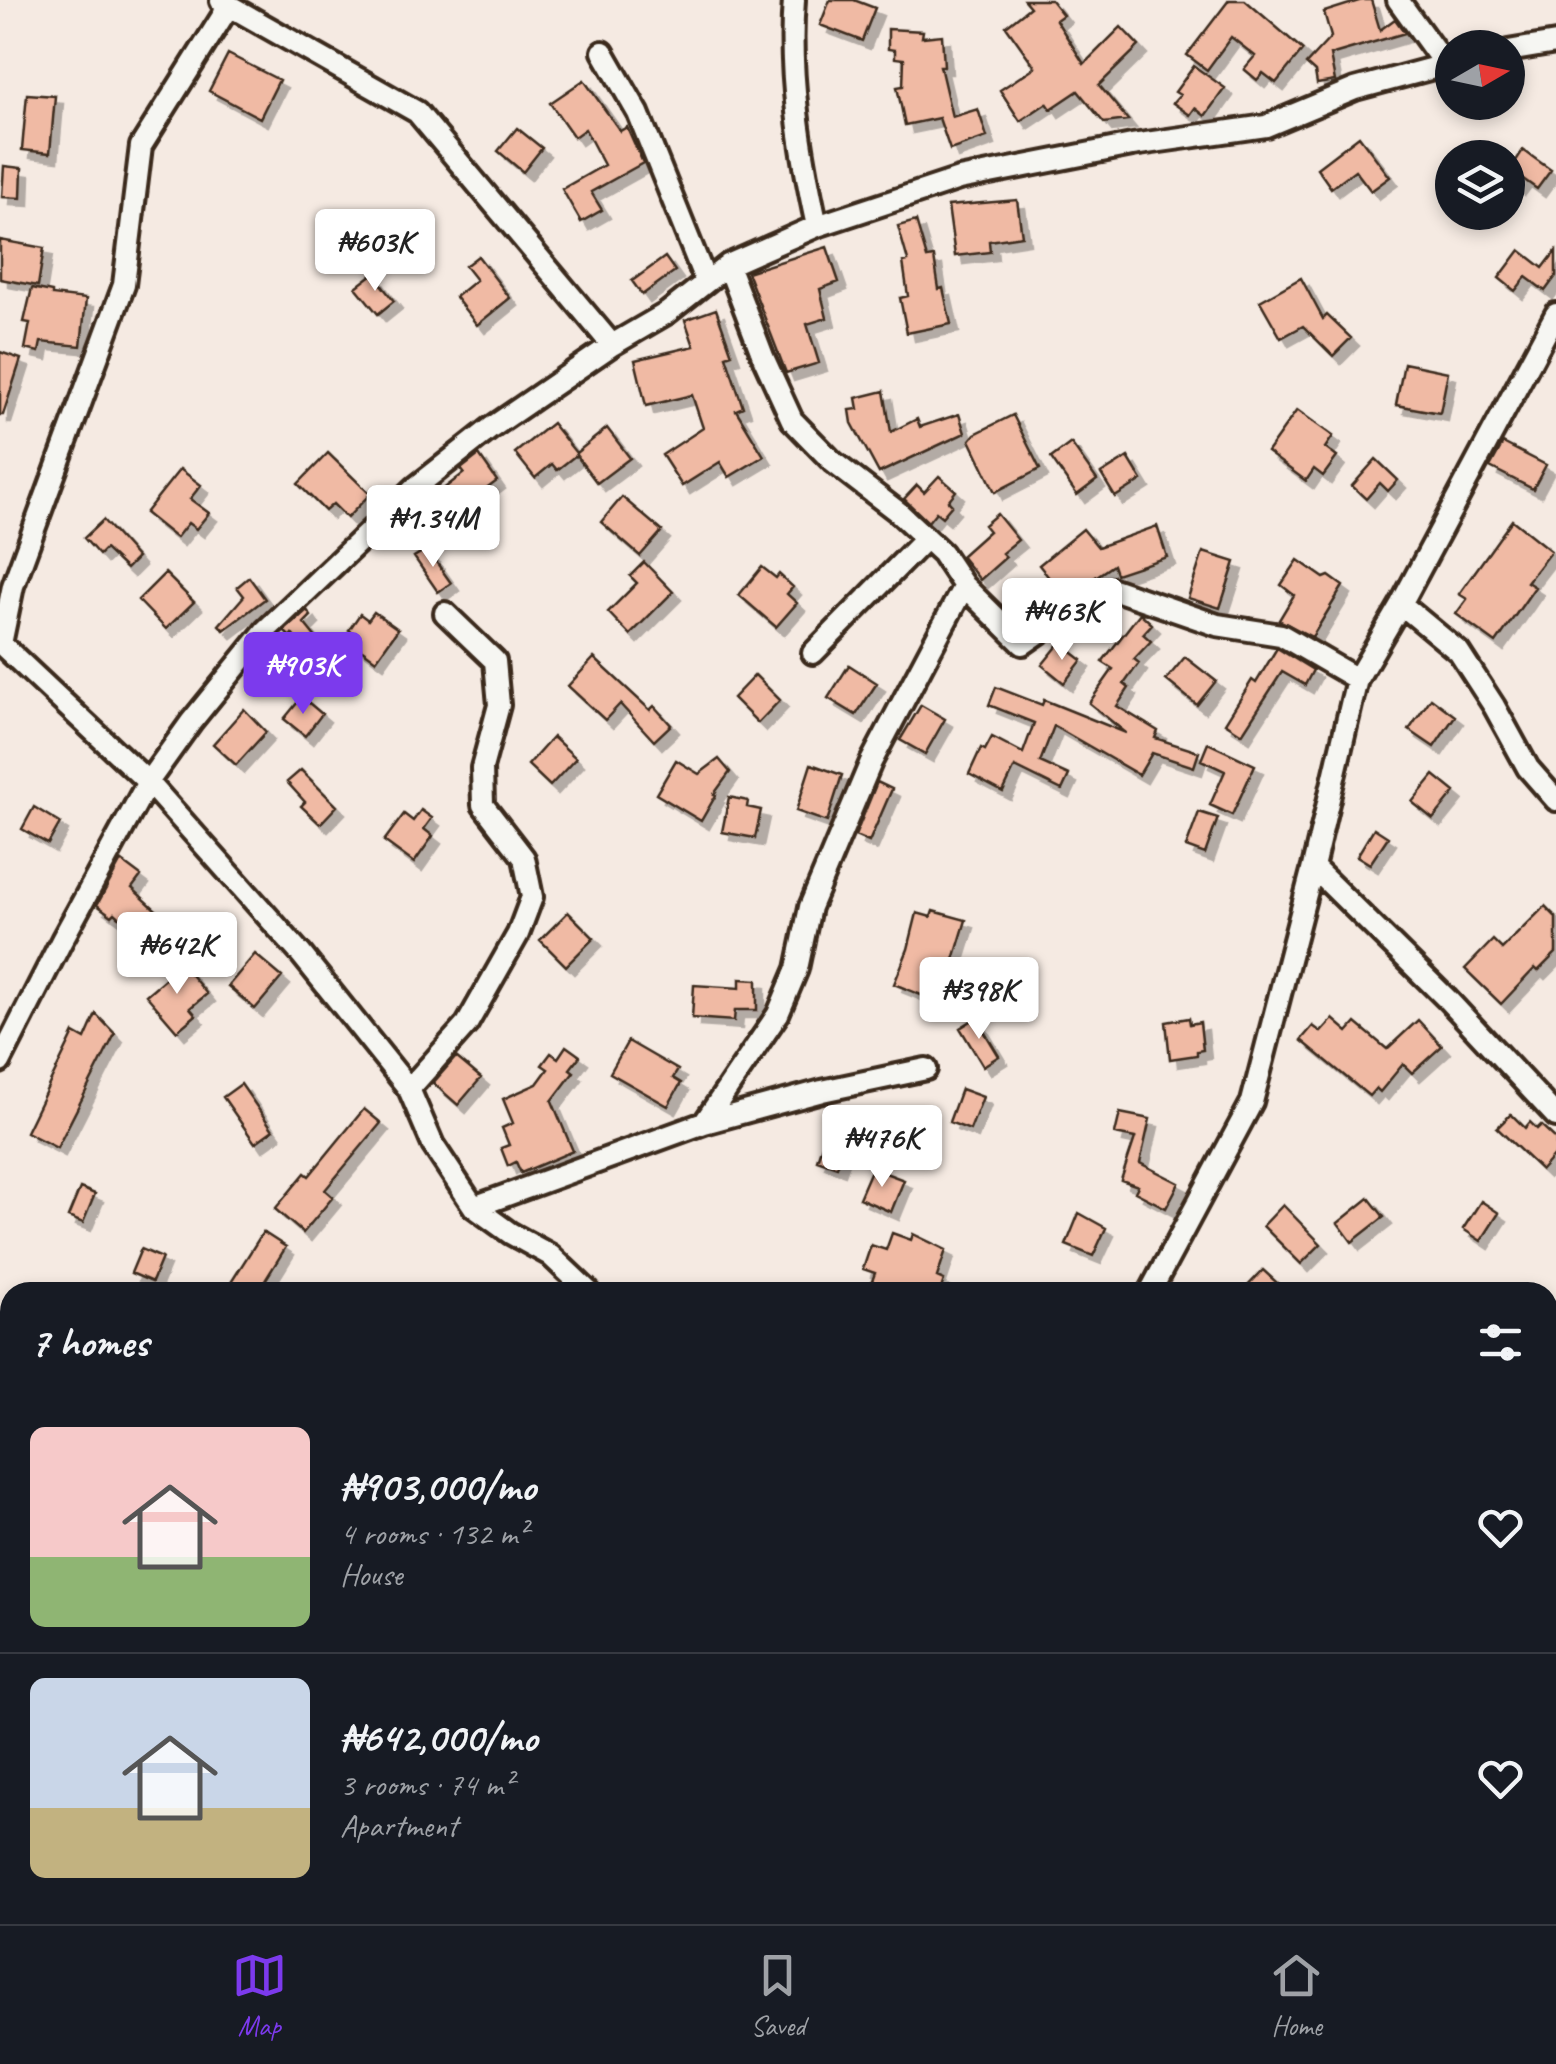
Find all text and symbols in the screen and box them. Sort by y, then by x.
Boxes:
north arrow [1435,30,1525,120]
map controls [1435,30,1525,230]
button: layers [1435,140,1525,230]
pin: ₦603K [305,209,445,294]
text: ₦603K [337,221,413,262]
pin: ₦1.34M [352,485,514,570]
text: ₦1.34M [389,497,477,538]
pin: ₦463K [992,578,1132,663]
text: ₦463K [1024,590,1100,631]
pin: ₦903K [233,632,373,717]
text: ₦903K [266,644,340,685]
pin: ₦642K [107,912,247,997]
text: ₦642K [139,924,215,965]
pin: ₦398K [909,957,1049,1042]
text: ₦398K [942,969,1016,1010]
pin: ₦476K [812,1105,952,1190]
text: ₦476K [844,1117,920,1158]
icon: filters [1473,1315,1528,1370]
text: 7 homes [30,1316,148,1369]
text: ₦903,000/mo [340,1460,536,1513]
icon: home [110,1467,230,1587]
icon: heart [1473,1500,1528,1555]
text: 4 rooms · 132 m² [340,1513,527,1554]
text: House [340,1554,402,1595]
text: ₦642,000/mo [340,1711,537,1764]
icon: home [110,1718,230,1838]
icon: heart [1473,1751,1528,1806]
text: 3 rooms · 74 m² [340,1764,513,1805]
text: Apartment [340,1805,458,1846]
tab: Map [232,1948,287,2043]
tab: Saved [750,1948,805,2043]
tab: Home [1269,1948,1324,2043]

